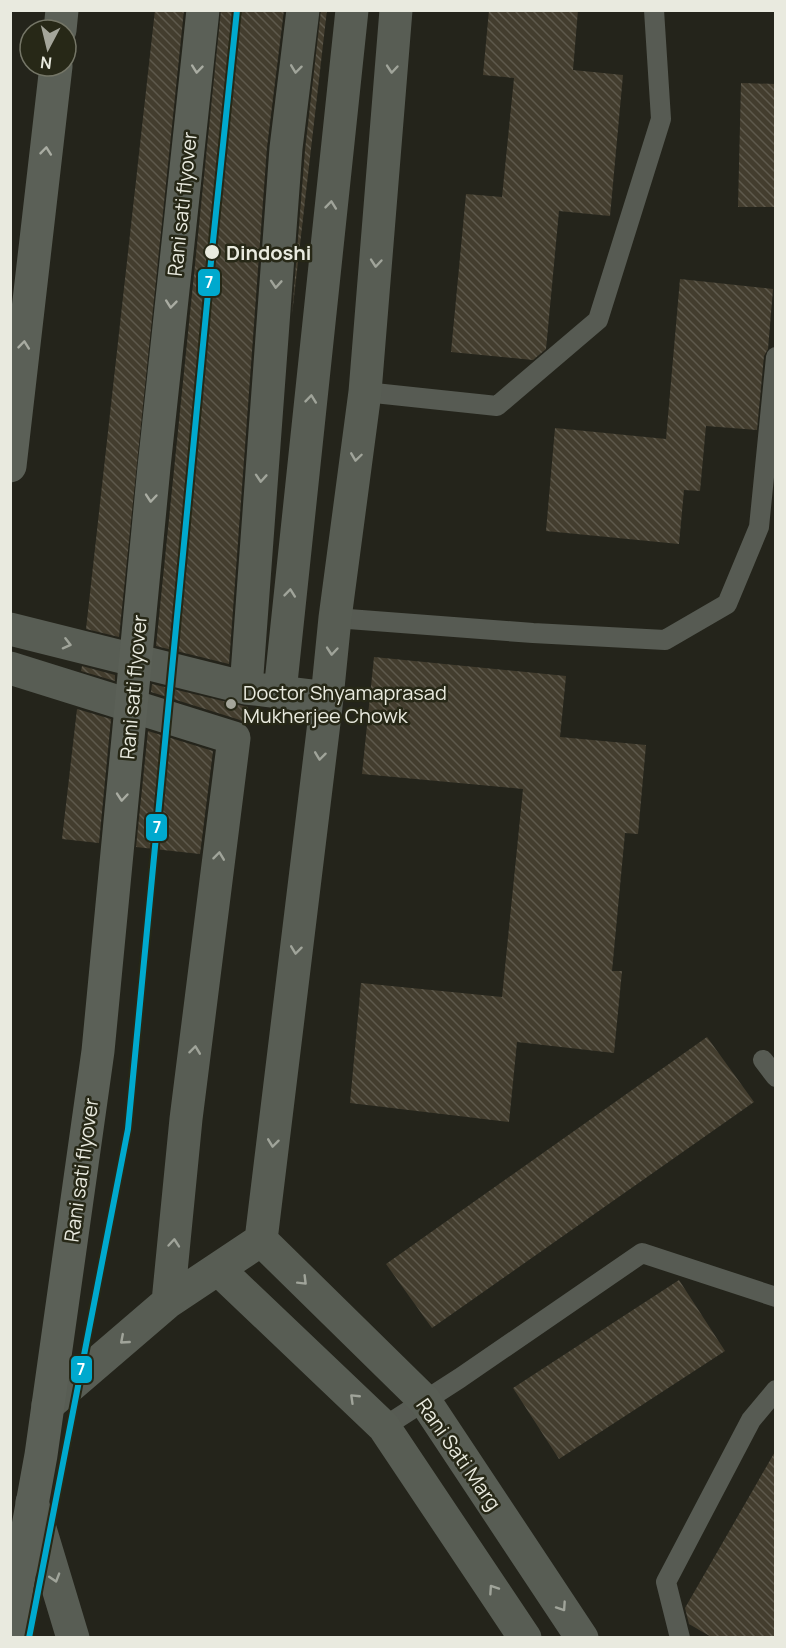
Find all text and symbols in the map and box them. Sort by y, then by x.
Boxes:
north arrow [18,18,78,78]
text: N [39,51,53,75]
one-way arrow [191,64,204,73]
one-way arrow [290,64,303,73]
one-way arrow [385,64,398,73]
street label: Rani sati flyover [161,130,203,278]
one-way arrow [39,146,52,156]
one-way arrow [324,200,337,209]
place label: Dindoshi [226,239,311,266]
marker: Dindoshi [203,243,221,261]
one-way arrow [369,259,382,268]
line badge: 7 [197,268,221,297]
text: 7 [205,271,213,293]
one-way arrow [270,279,283,288]
one-way arrow [166,300,178,309]
one-way arrow [17,340,30,349]
one-way arrow [304,394,317,403]
one-way arrow [351,453,363,462]
one-way arrow [255,473,268,482]
one-way arrow [145,494,158,503]
one-way arrow [283,588,296,597]
street label: Rani sati flyover [113,613,153,761]
one-way arrow [62,636,72,649]
one-way arrow [326,646,339,655]
place label: Doctor Shyamaprasad Mukherjee Chowk [243,679,447,729]
marker: Doctor Shyamaprasad Mukherjee Chowk [224,697,238,711]
one-way arrow [314,752,327,761]
one-way arrow [116,792,129,801]
line badge: 7 [145,813,168,842]
text: 7 [153,816,161,838]
one-way arrow [213,852,225,861]
one-way arrow [291,945,303,955]
one-way arrow [188,1045,200,1054]
street label: Rani sati flyover [58,1096,104,1244]
one-way arrow [267,1139,279,1148]
one-way arrow [167,1239,180,1248]
one-way arrow [295,1273,306,1284]
one-way arrow [120,1333,131,1344]
line badge: 7 [70,1355,93,1384]
text: 7 [77,1358,85,1380]
street label: Rani Sati Marg [410,1393,508,1515]
one-way arrow [350,1394,360,1405]
one-way arrow [48,1572,60,1583]
one-way arrow [489,1584,500,1595]
one-way arrow [555,1600,566,1611]

